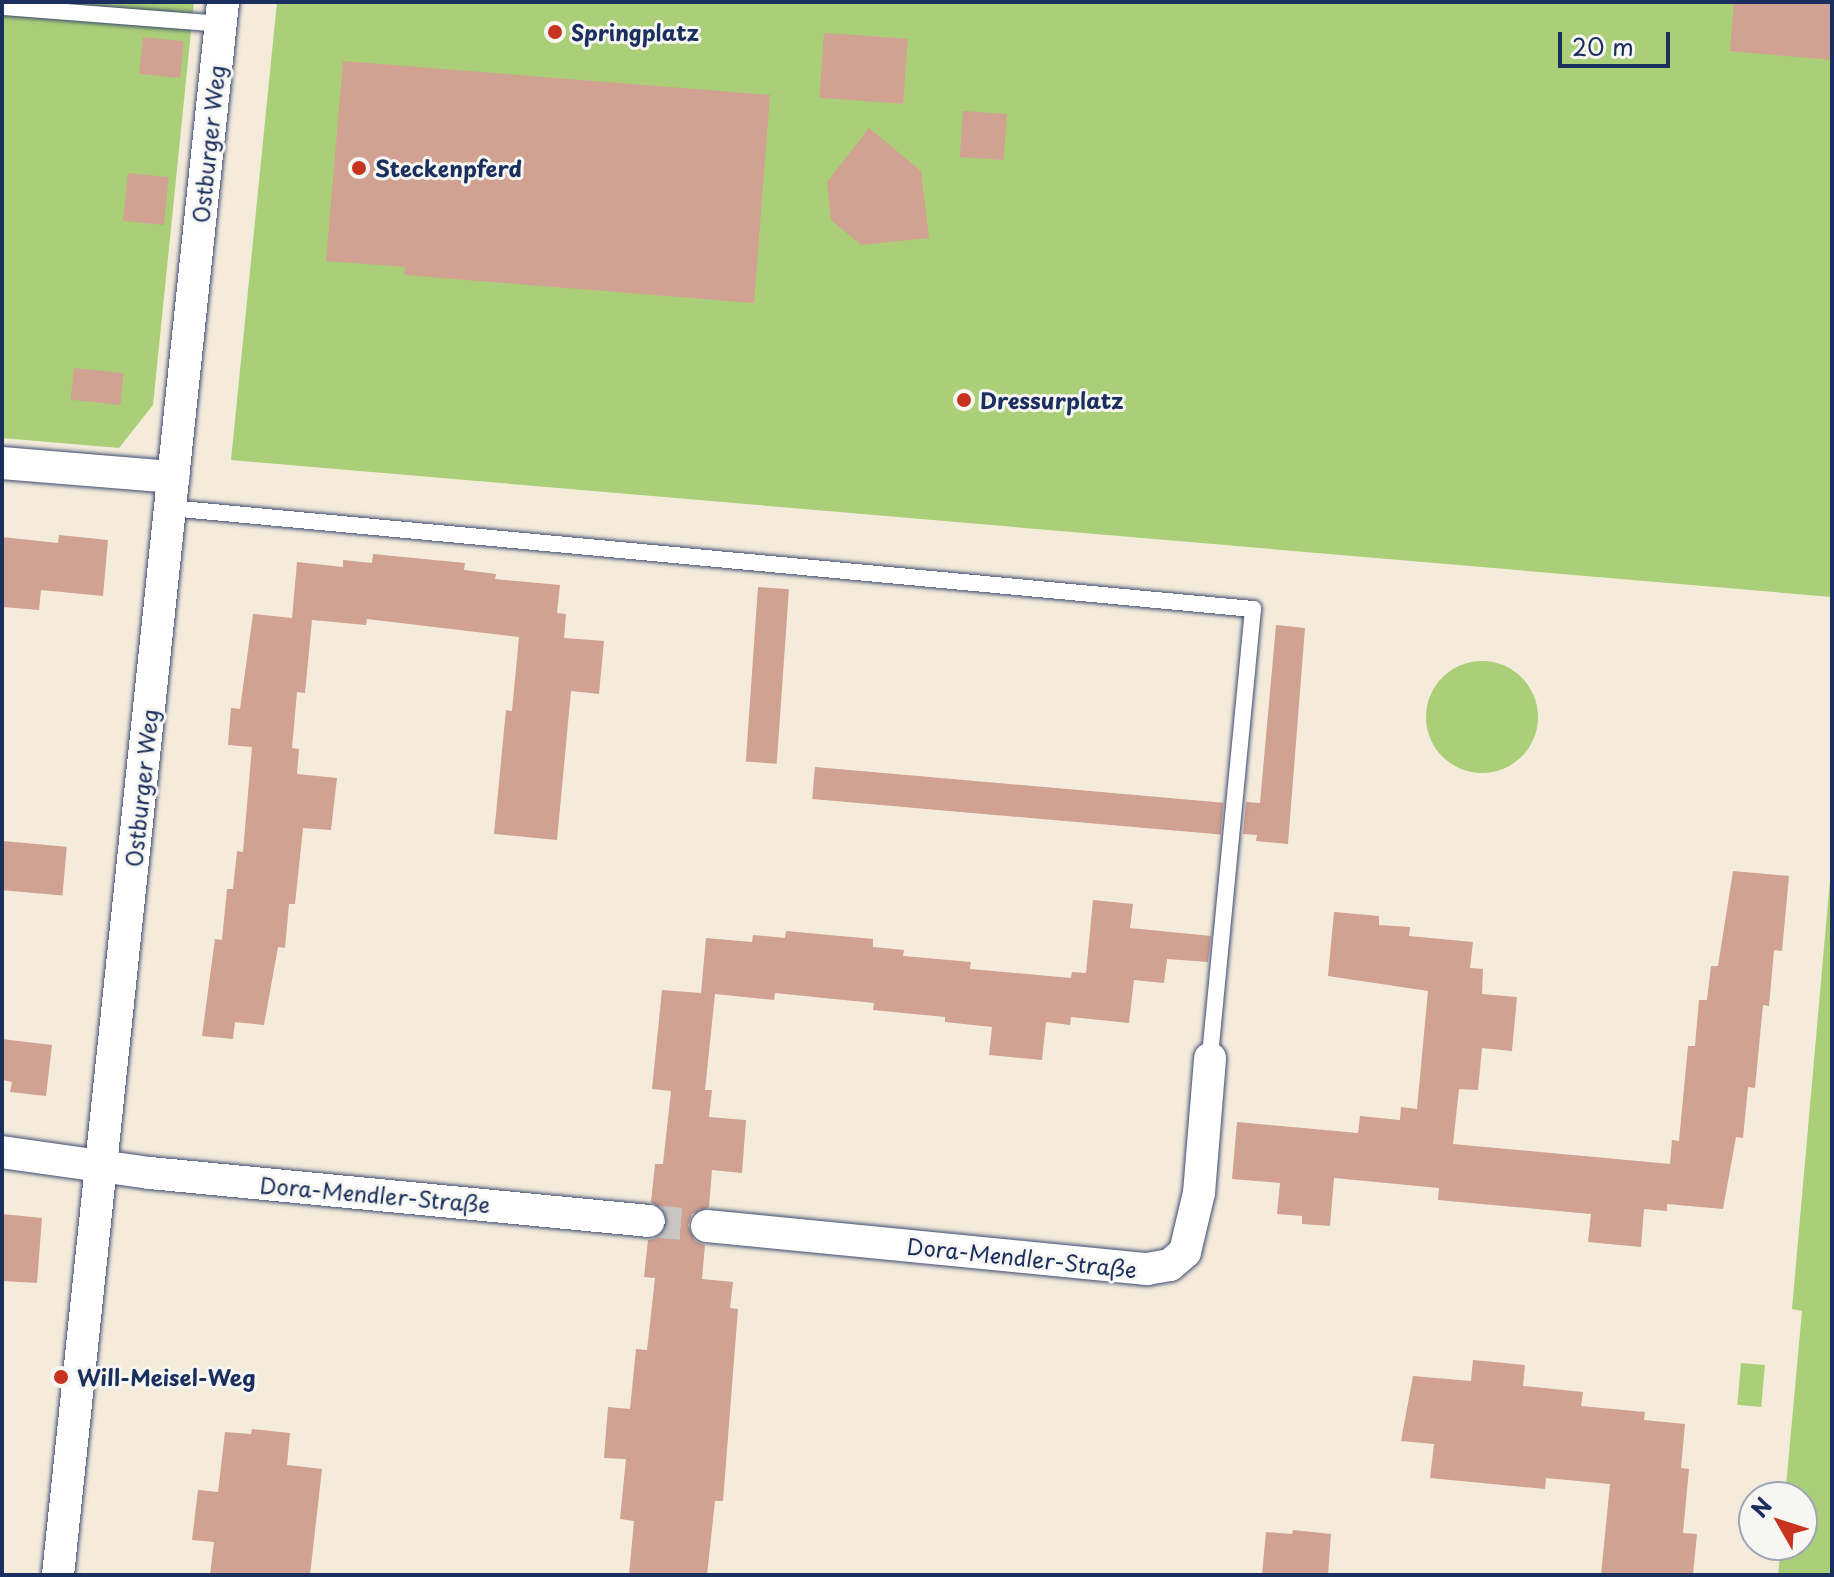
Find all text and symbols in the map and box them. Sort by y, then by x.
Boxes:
scale bar [1562,16,1674,66]
place label: Springplatz [571,19,699,45]
marker: Springplatz [546,23,564,41]
text: 20 m [1572,28,1634,64]
street label: Ostburger Weg [187,63,229,225]
place label: Steckenpferd [375,155,522,181]
marker: Steckenpferd [350,159,368,177]
place label: Dressurplatz [980,387,1123,413]
marker: Dressurplatz [955,391,973,409]
street label: Ostburger Weg [120,707,162,869]
street label: Dora-Mendler-Straße [259,1171,491,1217]
street label: Dora-Mendler-Straße [906,1232,1138,1282]
place label: Will-Meisel-Weg [77,1364,256,1390]
marker: Will-Meisel-Weg [52,1368,70,1386]
north arrow [1738,1481,1818,1561]
text: N [1742,1490,1779,1524]

